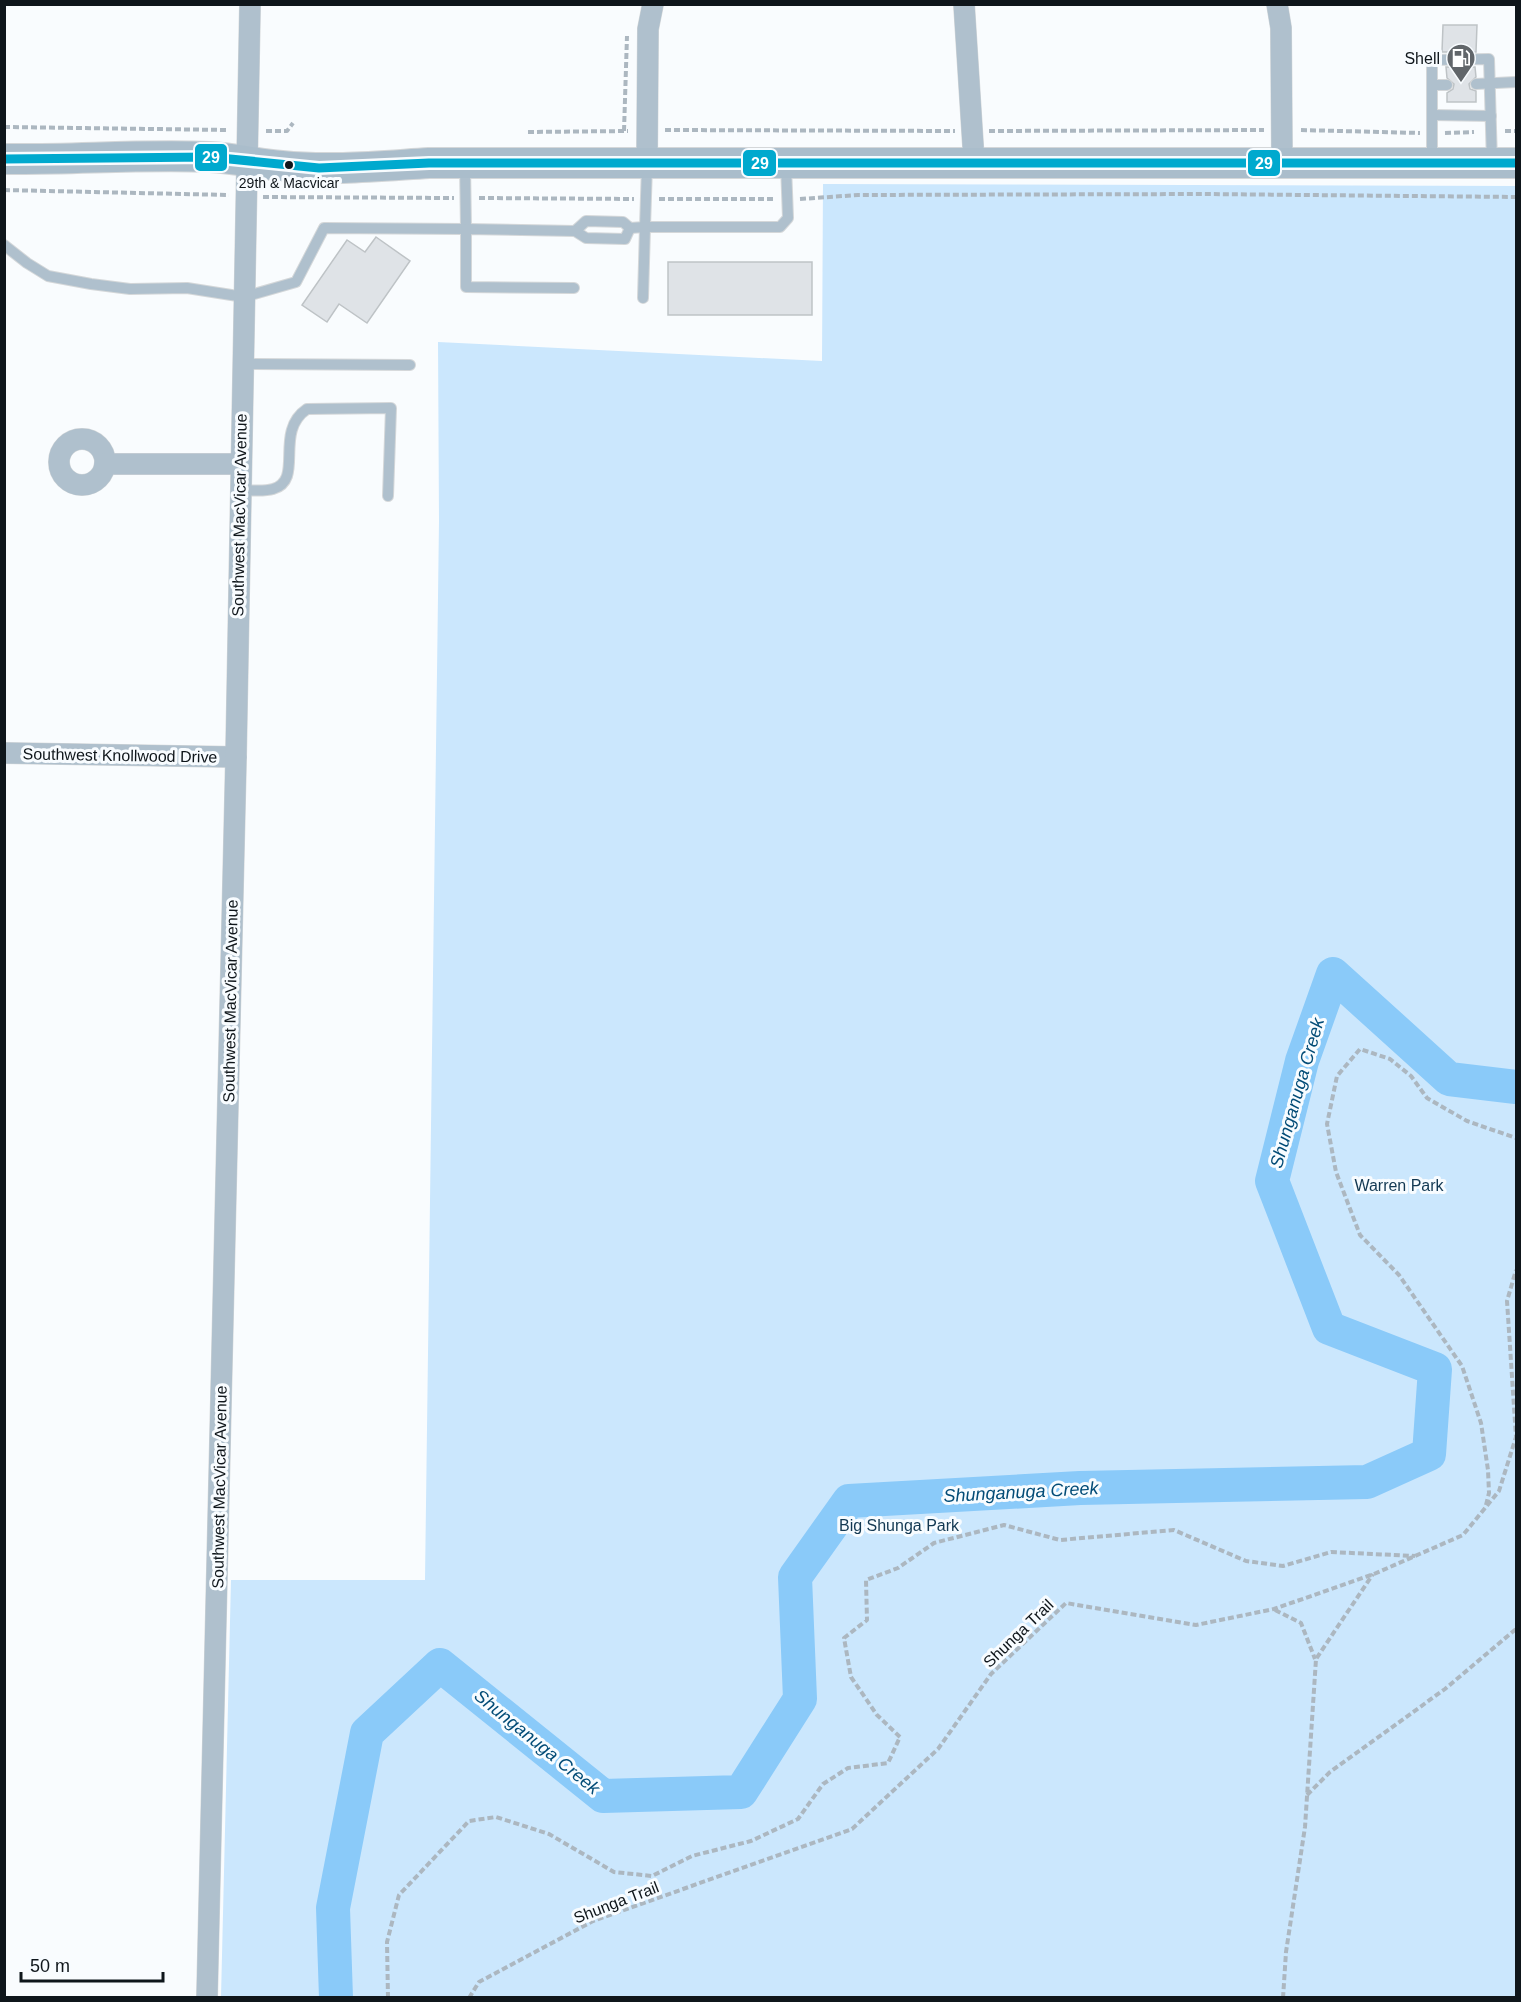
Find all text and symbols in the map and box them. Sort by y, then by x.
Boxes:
fuel station icon: Shell [1445,42,1477,84]
place label: Shell [1404,50,1440,67]
line badge: 29 [194,143,228,172]
text: 29 [202,149,220,166]
line badge: 29 [742,149,777,177]
line badge: 29 [1247,149,1281,177]
text: 29 [751,155,769,172]
text: 29 [1255,155,1273,172]
marker: 29th & Macvicar [283,159,295,171]
place label: 29th & Macvicar [239,175,340,191]
street label: Southwest MacVicar Avenue [229,413,250,617]
street label: Southwest Knollwood Drive [22,745,218,766]
street label: Southwest MacVicar Avenue [220,899,241,1103]
water label: Shunganuga Creek [1266,1015,1328,1170]
park label: Warren Park [1354,1177,1445,1194]
street label: Southwest MacVicar Avenue [209,1385,230,1589]
water label: Shunganuga Creek [943,1478,1100,1506]
park label: Big Shunga Park [839,1517,960,1534]
street label: Shunga Trail [980,1596,1057,1671]
water label: Shunganuga Creek [470,1685,604,1799]
street label: Shunga Trail [571,1878,661,1927]
scale bar [21,1945,164,1983]
text: 50 m [30,1956,70,1976]

